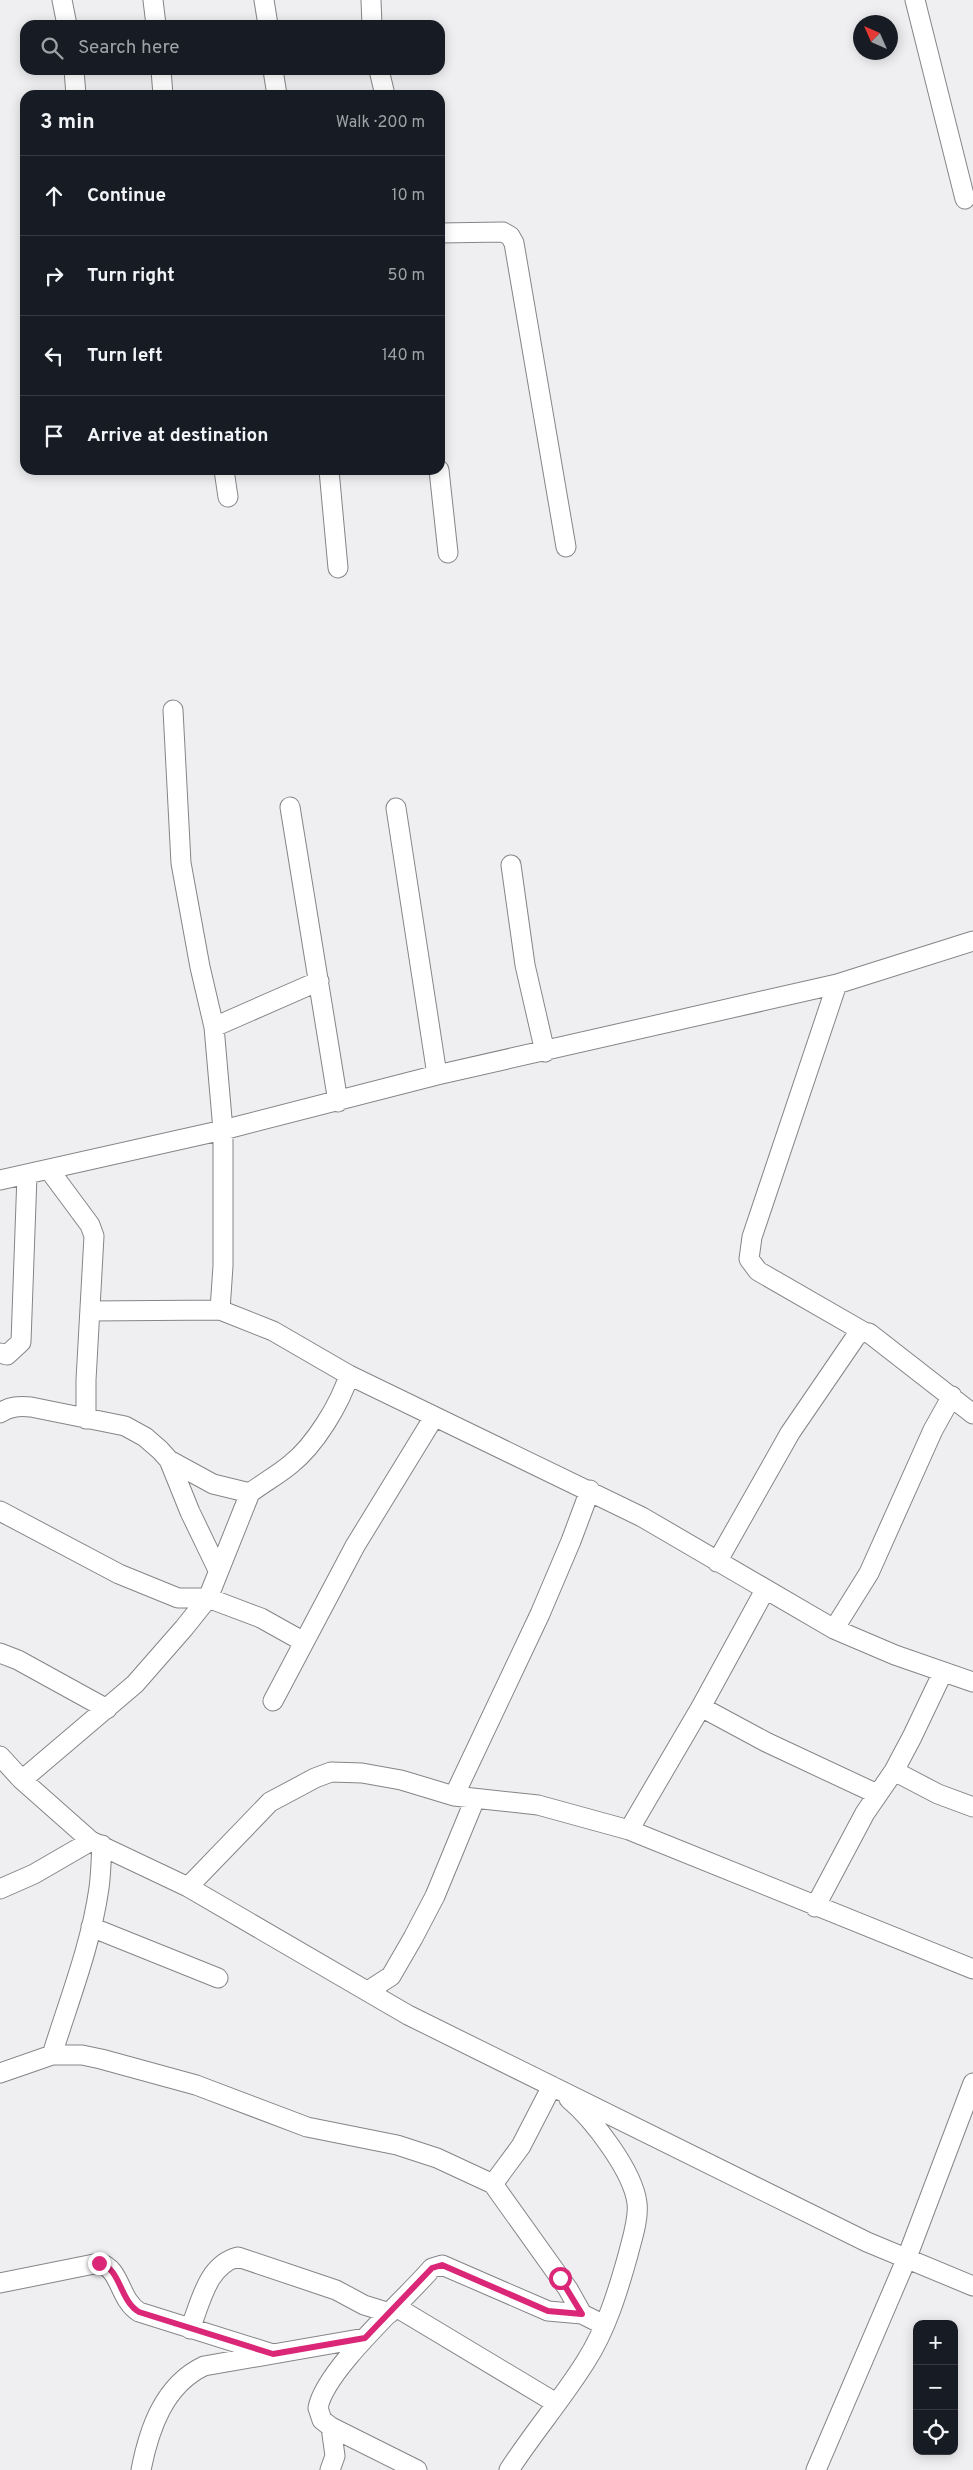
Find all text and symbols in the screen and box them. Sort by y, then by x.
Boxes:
north arrow [853,15,898,60]
search box [20,20,445,75]
icon: search [38,34,66,62]
text: Search here [78,36,180,60]
text: 3 min [40,109,95,136]
text: Walk · 200 m [336,113,425,133]
icon: ahead [40,182,68,210]
text: Continue [87,184,166,208]
text: 10 m [391,186,425,206]
icon: right [40,262,68,290]
text: Turn right [87,264,175,288]
text: 50 m [388,266,425,286]
icon: left [40,342,68,370]
text: Turn left [87,344,163,368]
text: 140 m [382,346,425,366]
icon: arrive [40,422,68,450]
text: Arrive at destination [87,424,268,448]
route end [88,2252,111,2275]
route start [549,2267,572,2290]
map controls [913,2320,958,2455]
button: + [913,2320,958,2365]
button: − [913,2365,958,2410]
button: locate [913,2410,958,2455]

